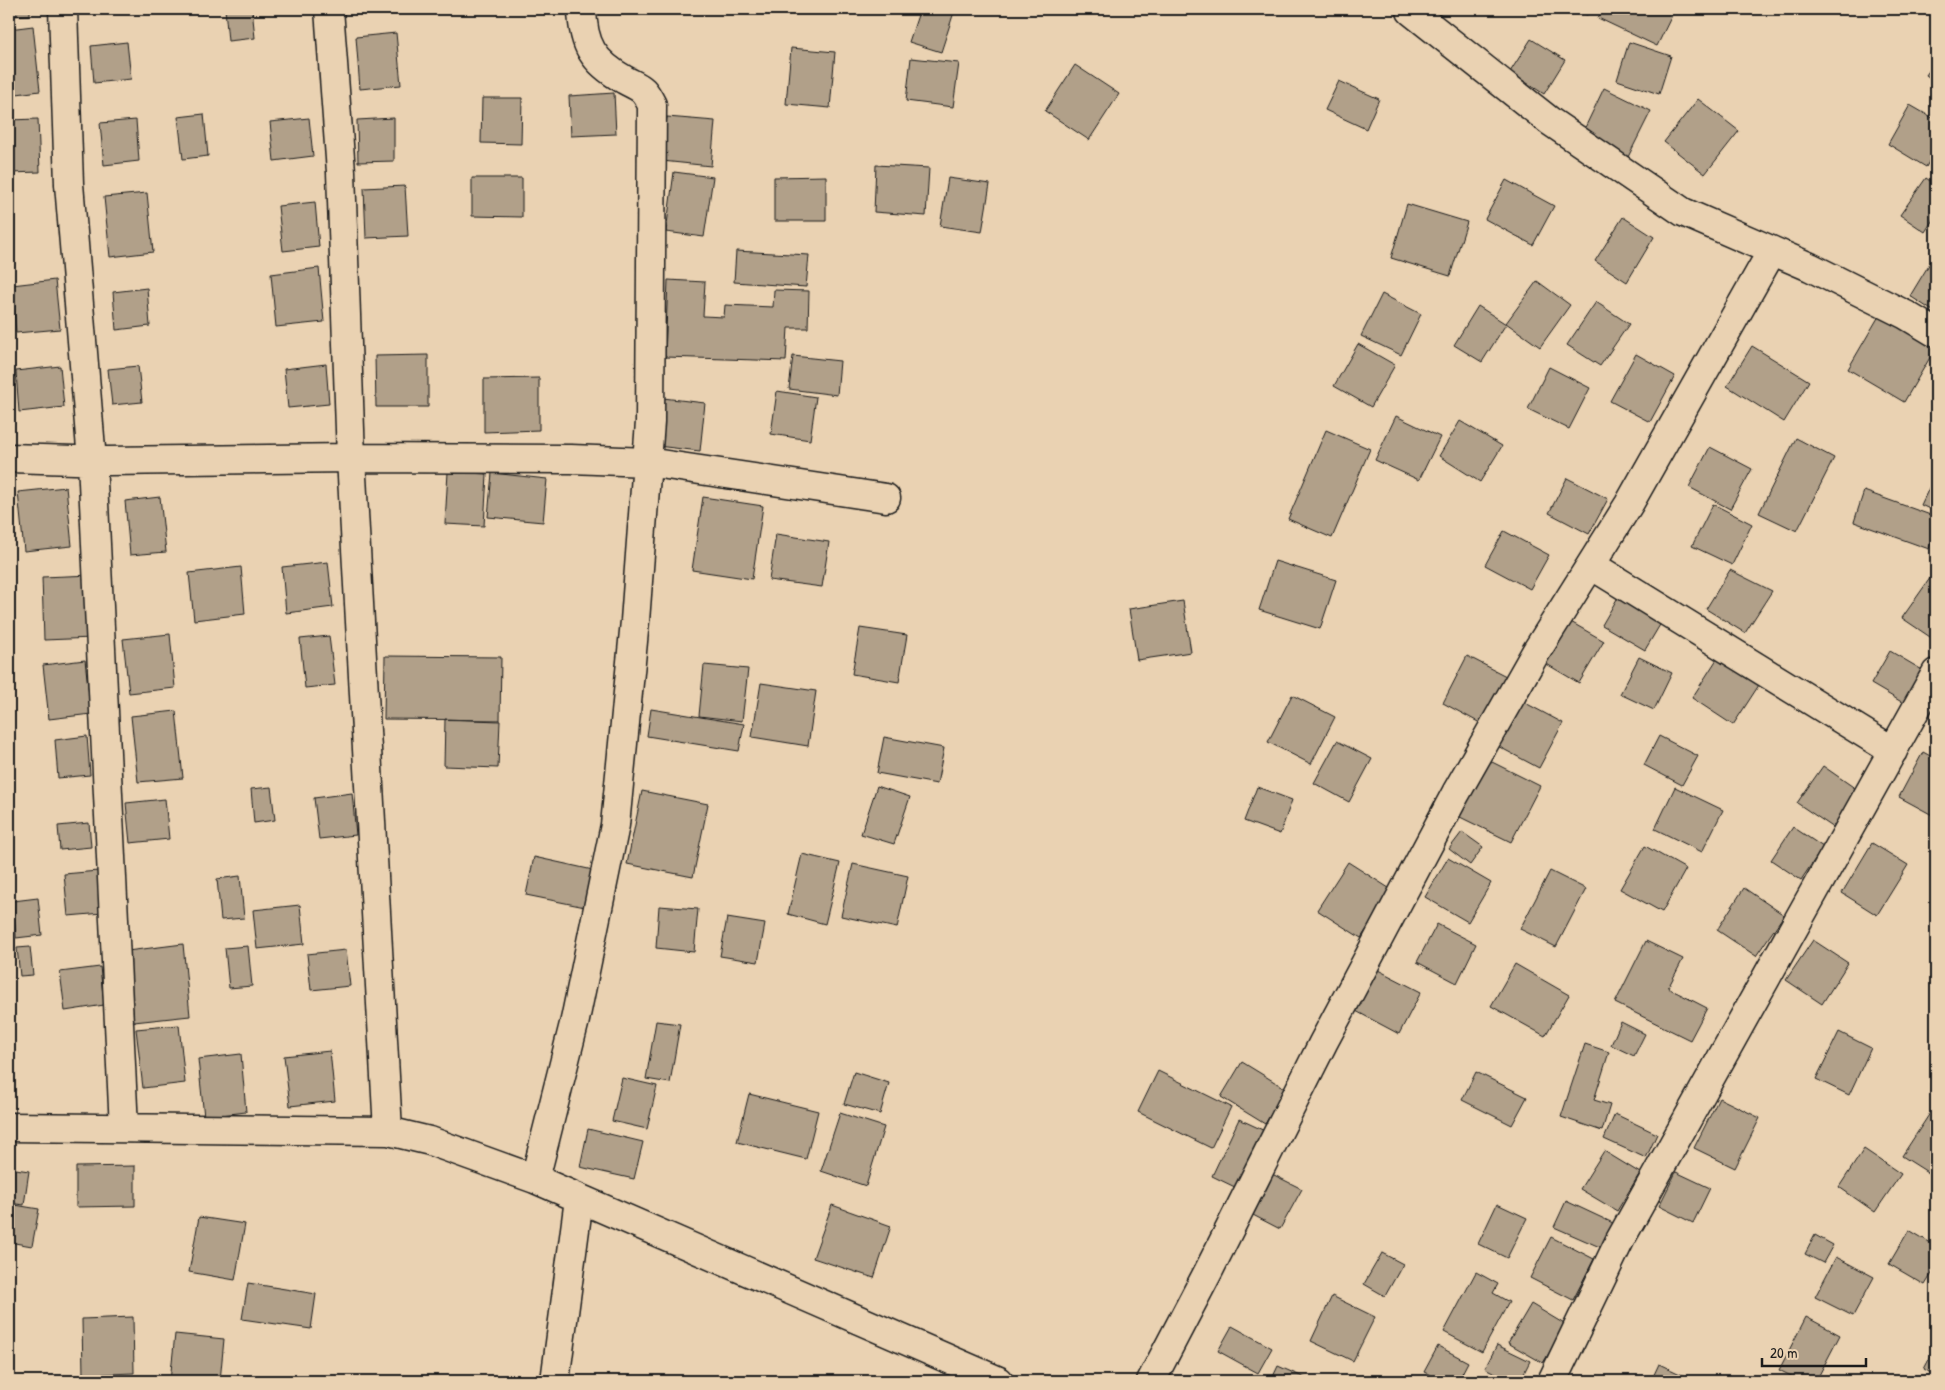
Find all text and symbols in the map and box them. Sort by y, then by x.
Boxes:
scale bar [1762,1335,1866,1367]
text: 20 m [1770,1342,1797,1363]

